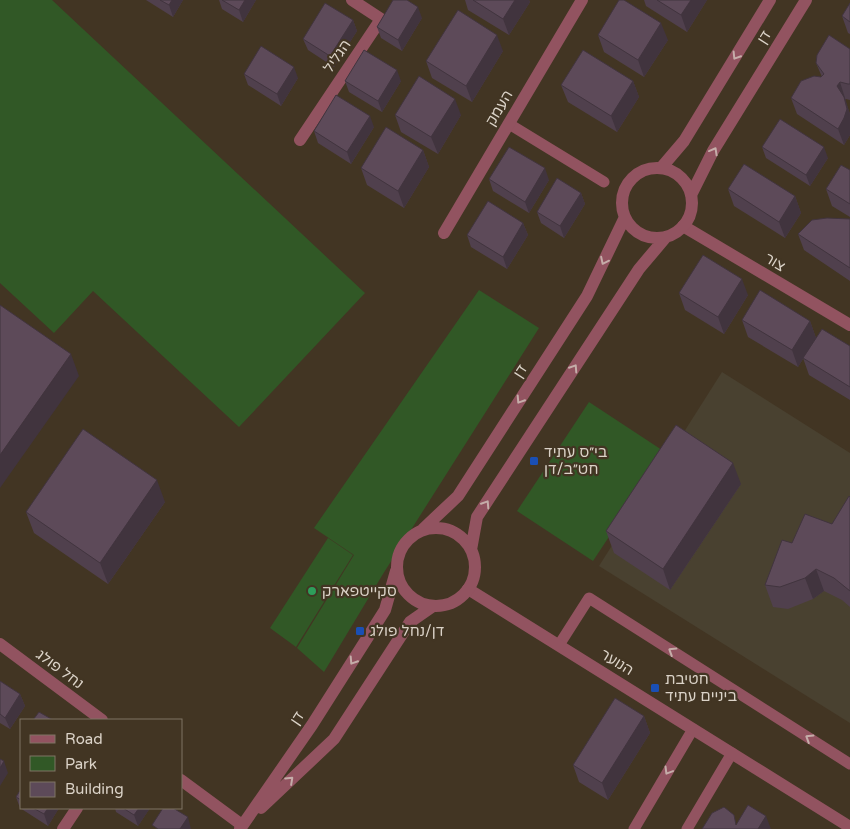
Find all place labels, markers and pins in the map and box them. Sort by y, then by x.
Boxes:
place label: בי״ס עתיד חט״ב/דן [544,443,608,478]
marker: בי״ס עתיד חט״ב/דן [528,455,540,467]
place label: סקייטפארק [322,582,397,600]
marker: סקייטפארק [306,585,318,597]
place label: דן/נחל פולג [370,622,445,640]
marker: דן/נחל פולג [354,625,366,637]
place label: חטיבת ביניים עתיד [665,670,737,705]
marker: חטיבת ביניים עתיד [649,682,661,694]

